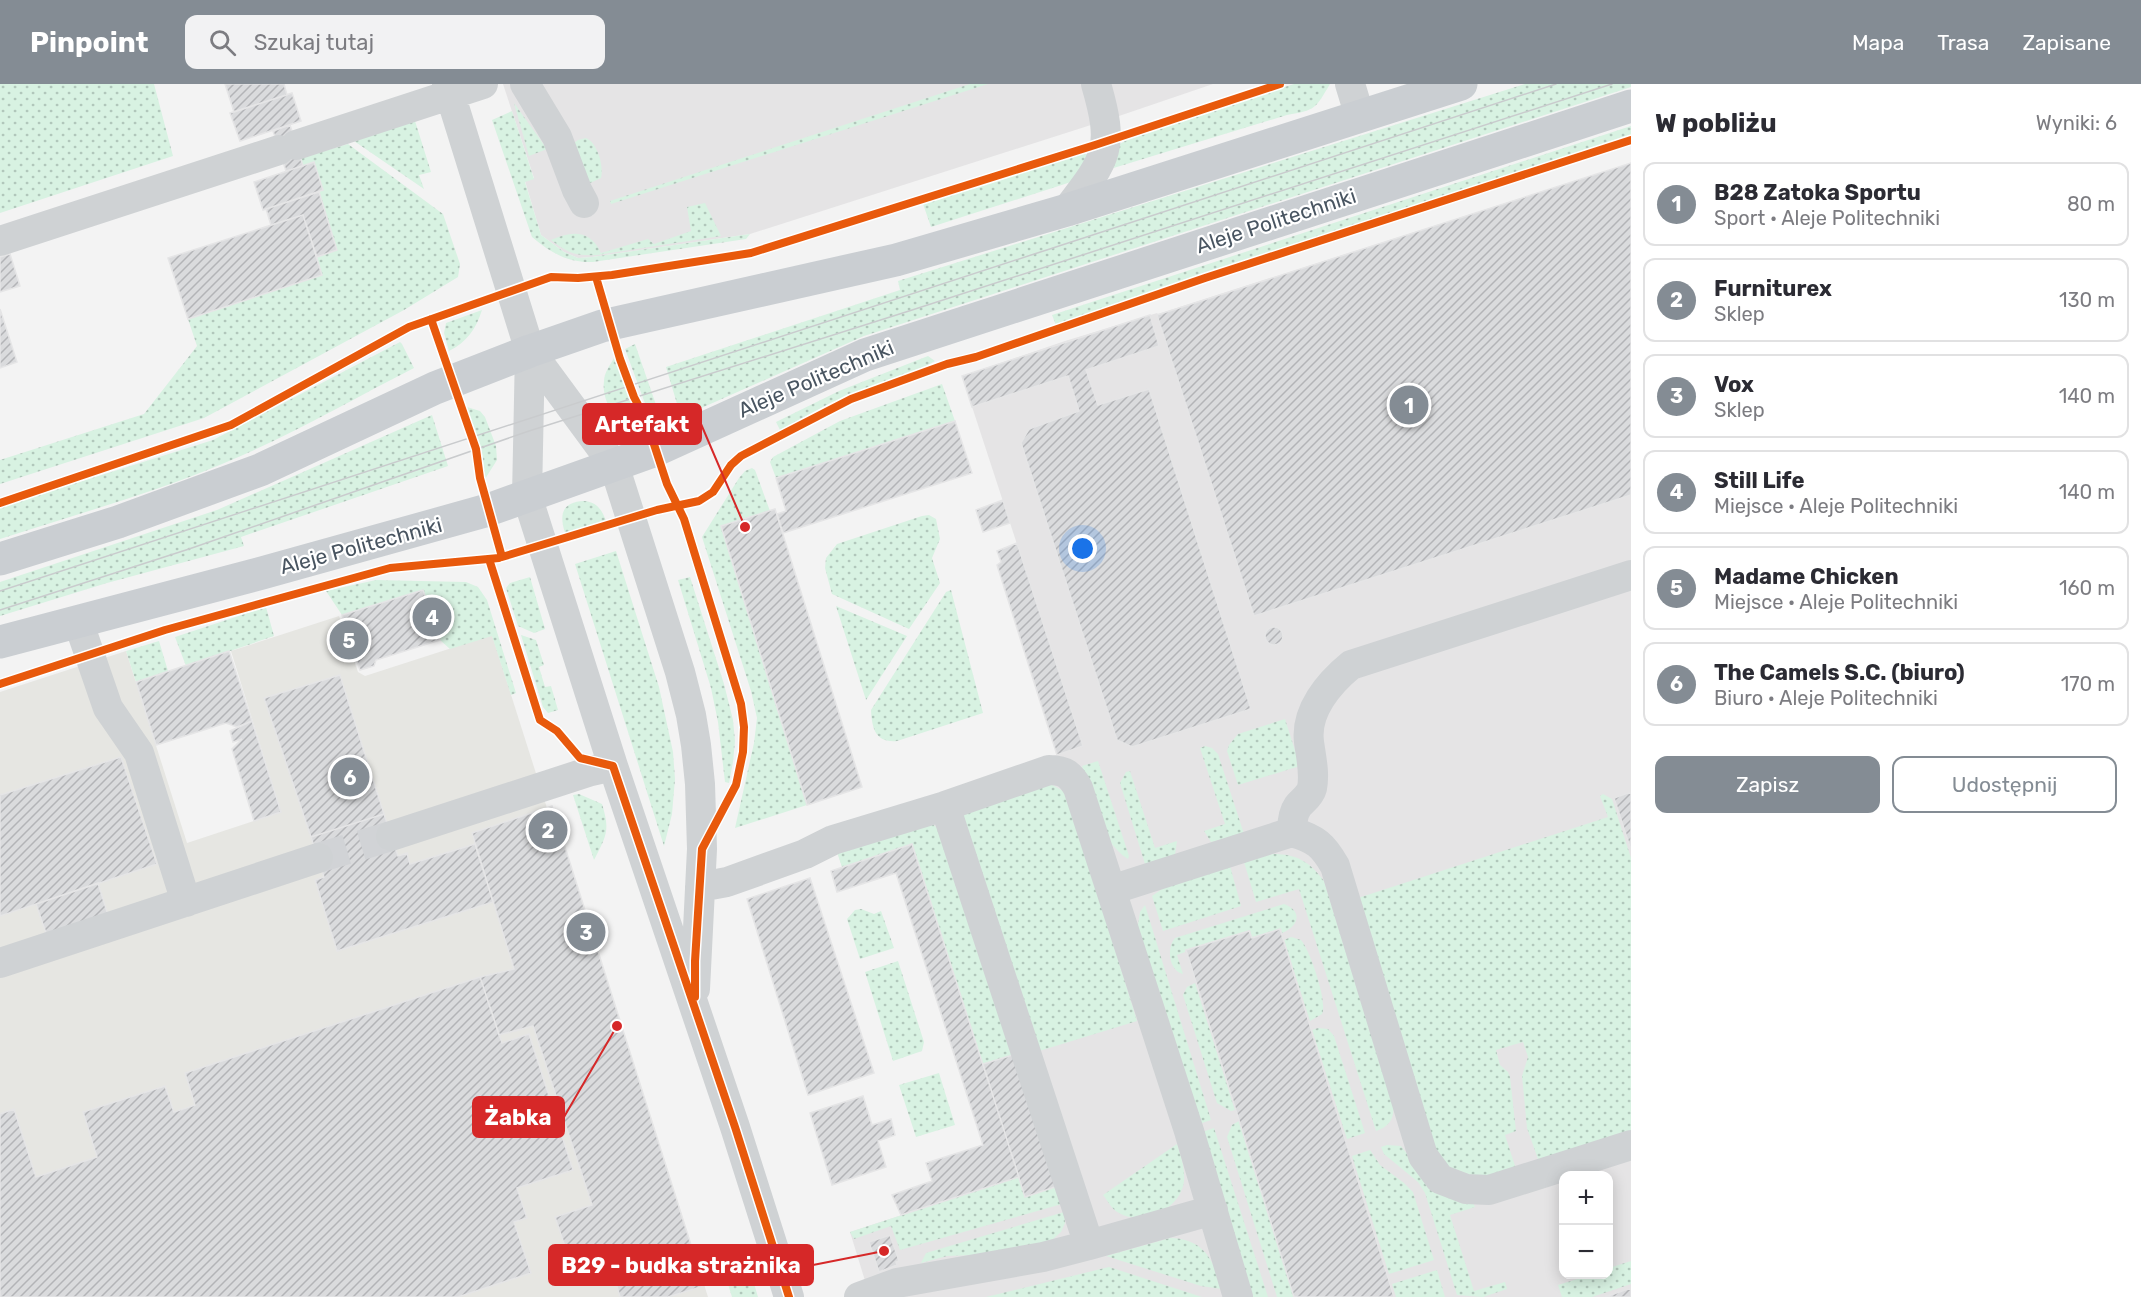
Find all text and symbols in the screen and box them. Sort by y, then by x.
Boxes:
search box [185,15,605,69]
text: Pinpoint [30,26,149,59]
icon: search [206,26,239,59]
text: Szukaj tutaj [254,29,374,56]
text: Mapa [1852,30,1904,55]
text: Trasa [1937,30,1989,55]
text: Zapisane [2022,30,2111,55]
text: W pobliżu [1655,108,1777,139]
text: Wyniki: 6 [2036,111,2117,135]
text: B28 Zatoka Sportu [1714,179,1921,206]
street label: Aleje Politechniki [1193,183,1359,258]
text: 1 [1672,192,1681,216]
text: 80 m [2067,192,2115,216]
text: Sport · Aleje Politechniki [1714,206,1940,230]
text: Furniturex [1714,275,1832,302]
text: 2 [1670,288,1683,312]
text: 130 m [2059,288,2115,312]
text: Sklep [1714,302,1765,326]
street label: Aleje Politechniki [734,334,897,423]
text: Vox [1714,371,1754,398]
pin: 1 [1390,382,1428,428]
text: 3 [1670,384,1683,408]
text: 140 m [2059,384,2115,408]
text: Sklep [1714,398,1765,422]
callout: Artefakt [583,404,701,444]
text: Artefakt [595,411,689,438]
text: Still Life [1714,467,1805,494]
text: 4 [1670,480,1683,504]
text: 140 m [2059,480,2115,504]
text: Miejsce · Aleje Politechniki [1714,494,1958,518]
street label: Aleje Politechniki [277,512,445,579]
your location [1068,534,1097,563]
text: Madame Chicken [1714,563,1899,590]
text: 5 [1670,576,1683,600]
text: 160 m [2059,576,2115,600]
text: Miejsce · Aleje Politechniki [1714,590,1958,614]
pin: 4 [412,594,452,640]
pin: 5 [330,618,368,662]
text: The Camels S.C. (biuro) [1714,659,1965,686]
text: 6 [1670,672,1683,696]
text: 170 m [2061,672,2115,696]
text: Biuro · Aleje Politechniki [1714,686,1938,710]
pin: 6 [330,754,370,800]
button: Zapisz [1655,756,1880,813]
button: Udostępnij [1892,756,2117,813]
pin: 2 [528,808,568,852]
pin: 3 [566,910,606,954]
callout: Żabka [473,1097,564,1137]
text: Żabka [485,1104,551,1131]
map controls [1559,1171,1613,1279]
button: + [1559,1171,1613,1225]
button: − [1559,1225,1613,1279]
callout: B29 - budka strażnika [549,1245,813,1285]
text: B29 - budka strażnika [561,1252,801,1279]

